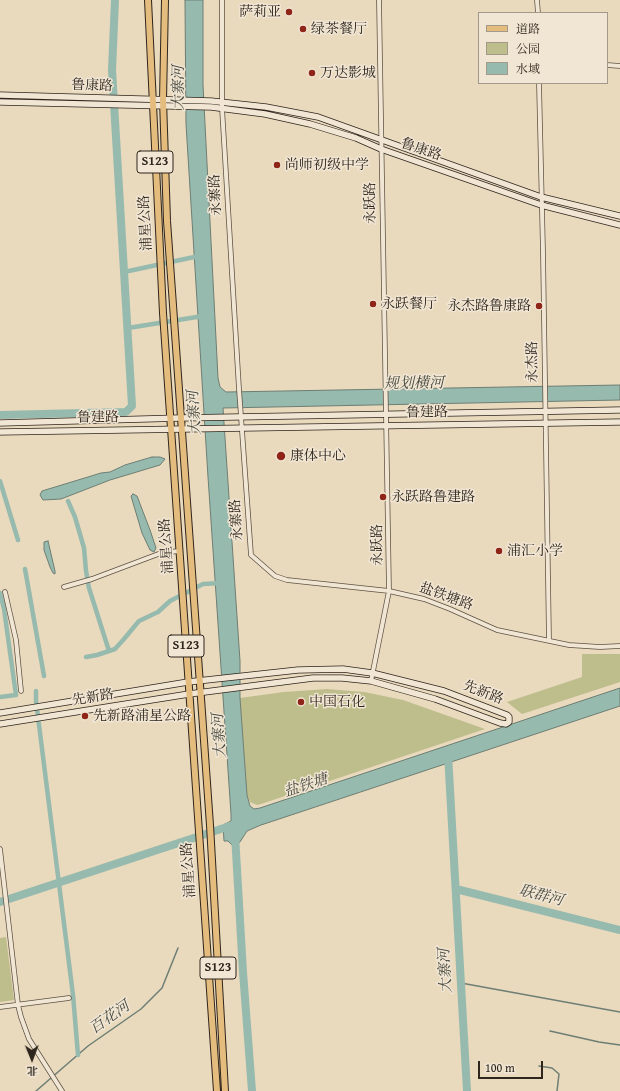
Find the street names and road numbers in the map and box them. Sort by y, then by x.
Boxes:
street label: 鲁康路 [71,77,113,95]
street label: 鲁康路 [398,135,444,165]
road number: S123 [137,151,173,173]
street label: 永寨路 [207,174,225,216]
street label: 永跃路 [362,182,380,224]
street label: 浦星公路 [136,195,156,251]
street label: 永杰路 [524,341,542,383]
street label: 鲁建路 [406,404,448,422]
street label: 鲁建路 [77,409,119,427]
street label: 永寨路 [227,498,247,542]
street label: 浦星公路 [157,517,177,575]
street label: 永跃路 [369,524,387,566]
street label: 盐铁塘路 [417,580,475,614]
road number: S123 [168,635,204,657]
street label: 先新路 [460,678,506,708]
street label: 先新路 [71,686,115,710]
street label: 浦星公路 [179,841,199,899]
road number: S123 [200,957,236,979]

